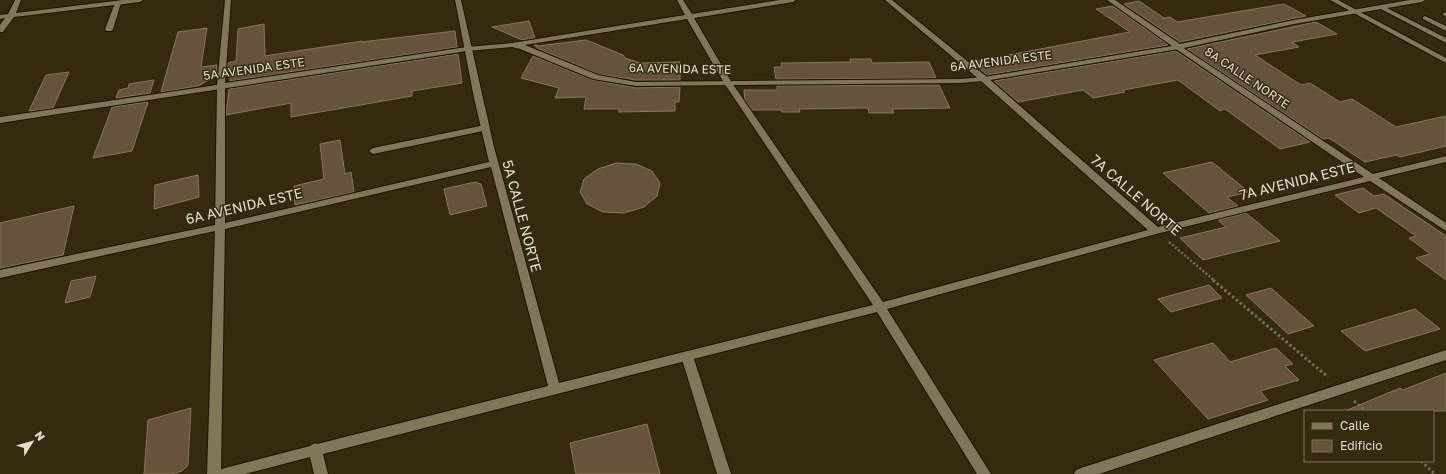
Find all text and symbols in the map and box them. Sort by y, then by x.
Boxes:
street label: 8A CALLE NORTE [1202,44,1293,112]
street label: 6A AVENIDA ESTE [949,47,1053,74]
street label: 5A AVENIDA ESTE [202,54,306,83]
street label: 6A AVENIDA ESTE [629,60,731,77]
street label: 7A CALLE NORTE [1088,151,1185,239]
street label: 5A CALLE NORTE [499,158,546,274]
street label: 7A AVENIDA ESTE [1237,158,1356,203]
street label: 6A AVENIDA ESTE [184,184,304,227]
legend [1304,410,1434,462]
text: Calle [1340,418,1370,433]
north arrow [12,422,52,462]
text: N [33,428,48,443]
text: Edificio [1340,438,1382,453]

